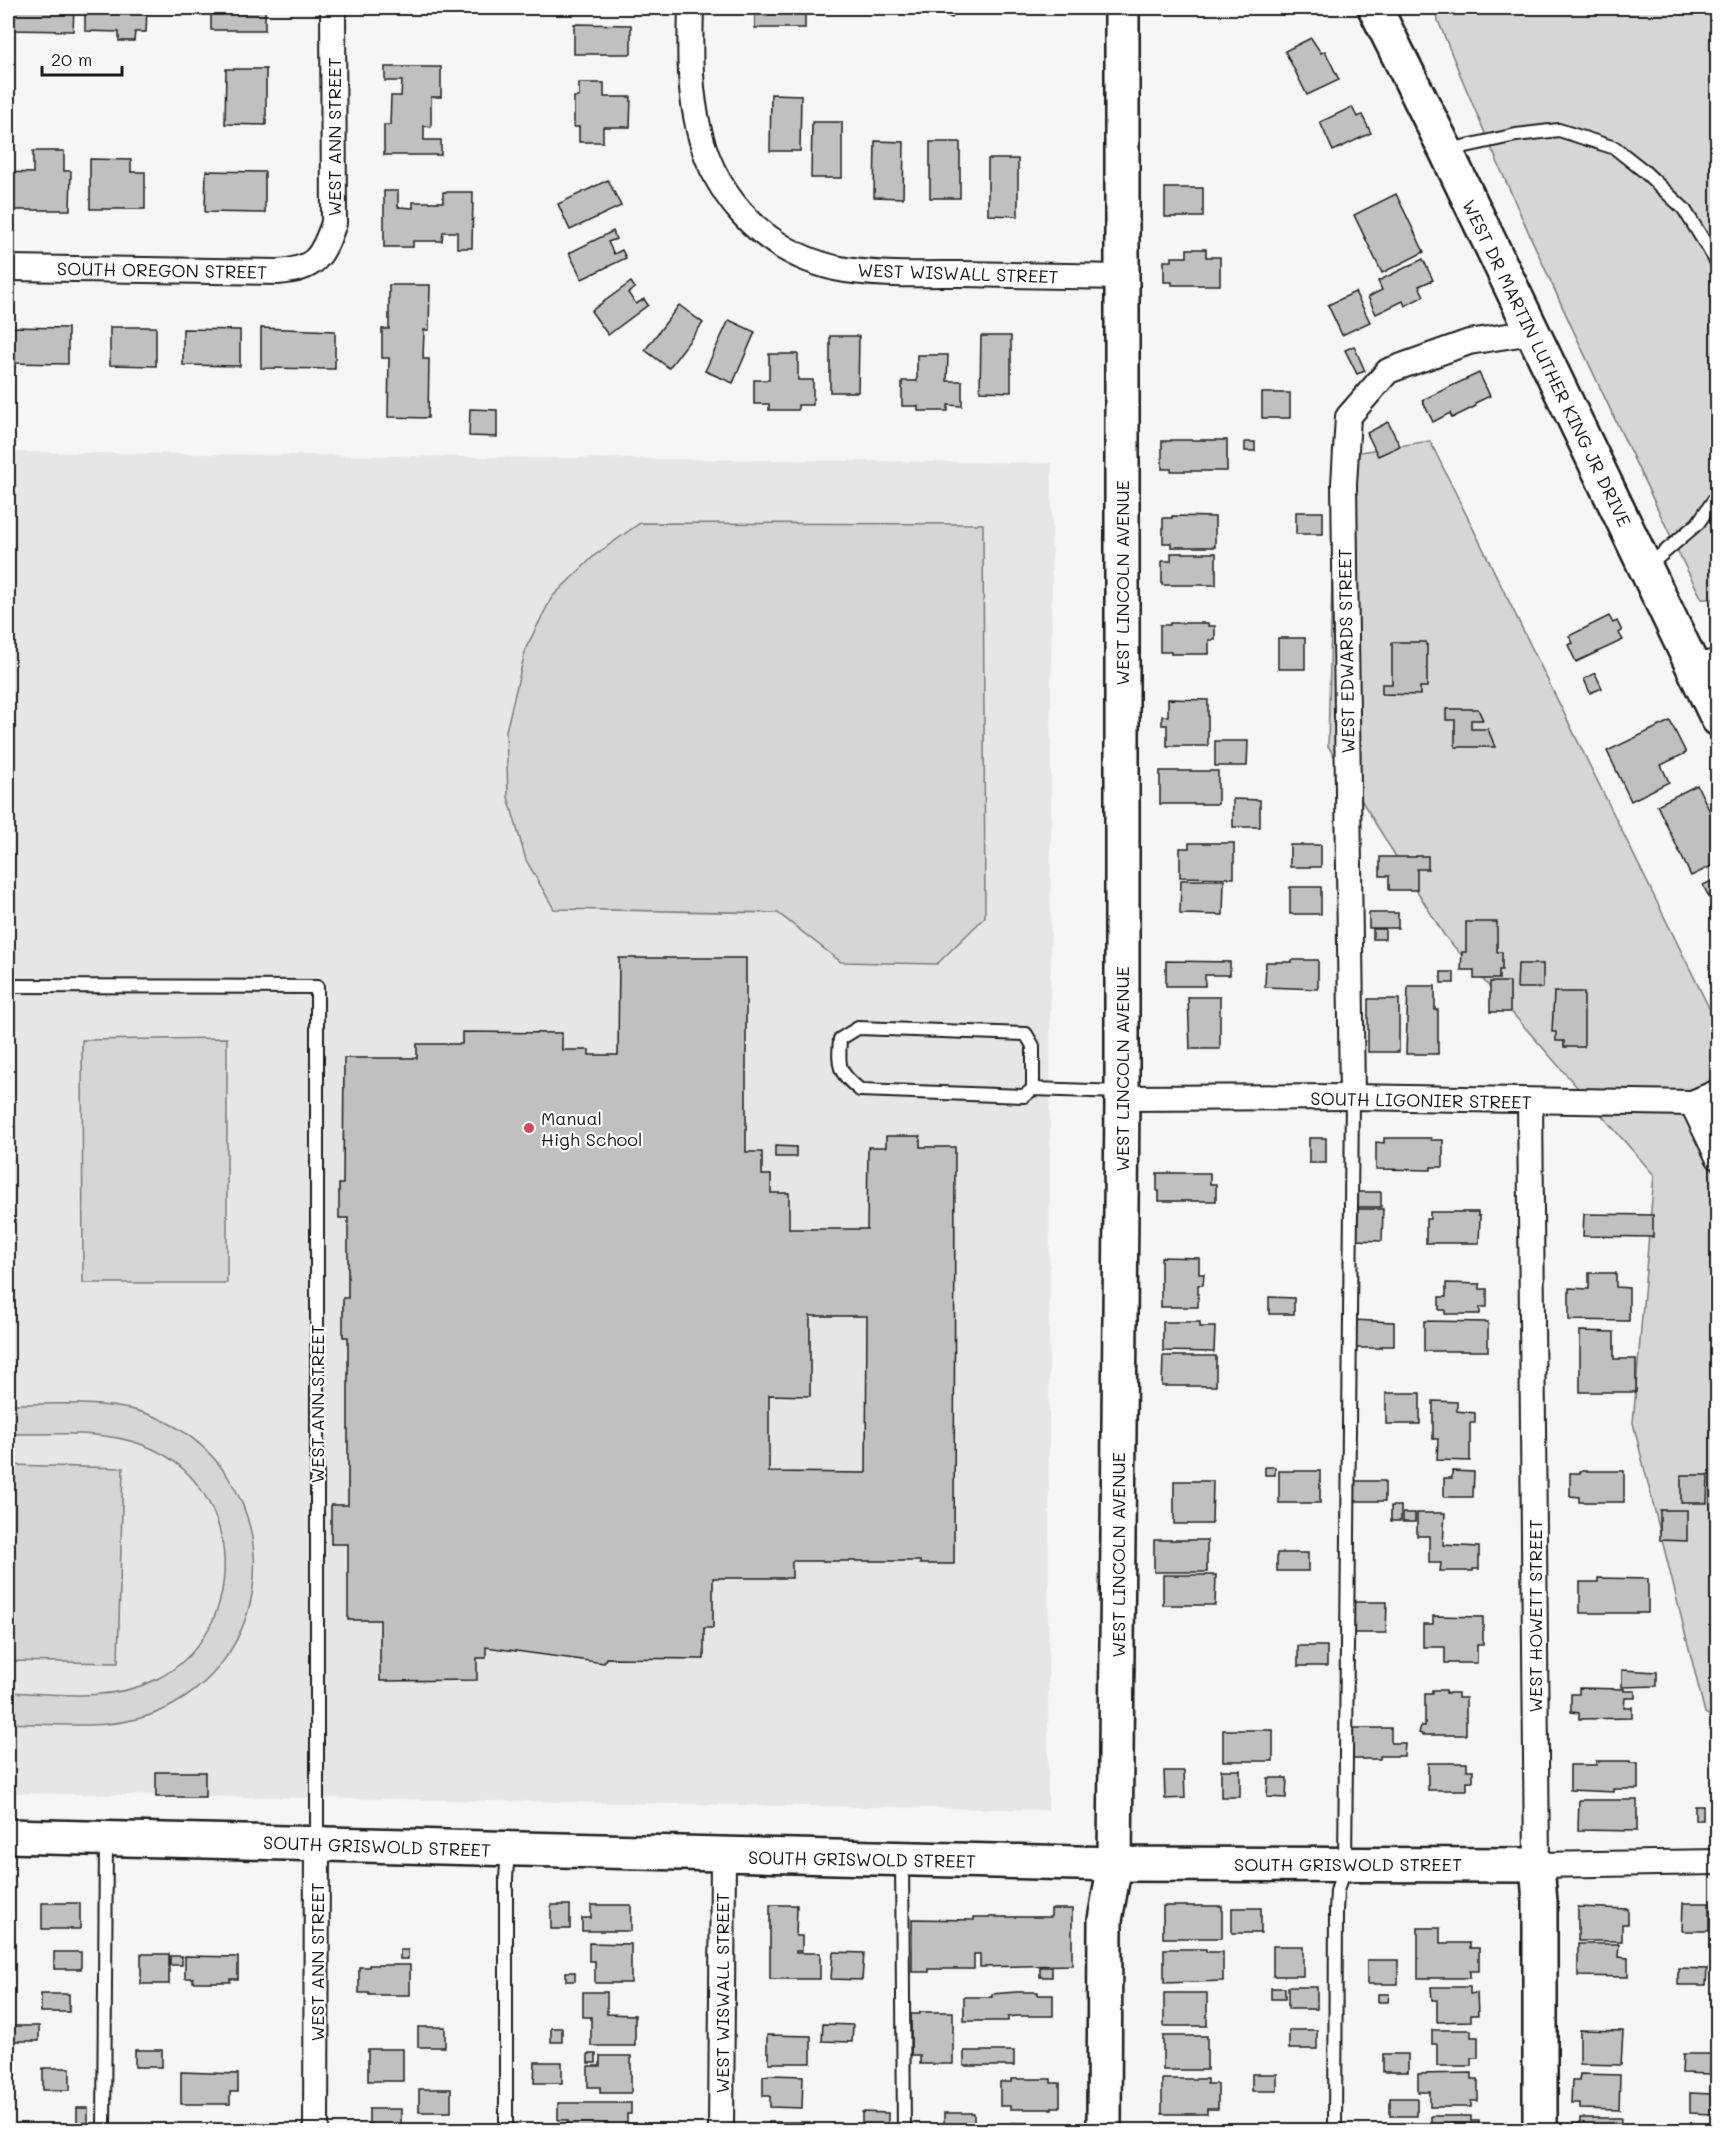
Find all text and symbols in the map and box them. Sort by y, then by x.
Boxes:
scale bar [42,39,122,77]
text: 20 m [51,47,92,71]
street label: WEST ANN STREET [322,57,346,217]
street label: WEST DR MARTIN LUTHER KING JR DRIVE [1457,196,1637,530]
street label: SOUTH OREGON STREET [57,256,267,284]
street label: WEST WISWALL STREET [857,257,1059,289]
street label: WEST LINCOLN AVENUE [1110,480,1134,686]
street label: WEST EDWARDS STREET [1332,548,1360,754]
street label: WEST LINCOLN AVENUE [1110,966,1134,1172]
street label: SOUTH LIGONIER STREET [1310,1086,1532,1114]
place label: Manual High School [541,1106,642,1151]
marker: Manual High School [522,1121,536,1135]
street label: WEST ANN STREET [305,1324,329,1484]
street label: WEST LINCOLN AVENUE [1106,1452,1130,1658]
street label: WEST HOWETT STREET [1523,1519,1547,1713]
street label: SOUTH GRISWOLD STREET [263,1830,491,1862]
street label: SOUTH GRISWOLD STREET [748,1845,976,1873]
street label: SOUTH GRISWOLD STREET [1234,1852,1462,1876]
street label: WEST ANN STREET [305,1882,329,2042]
street label: WEST WISWALL STREET [710,1892,734,2094]

